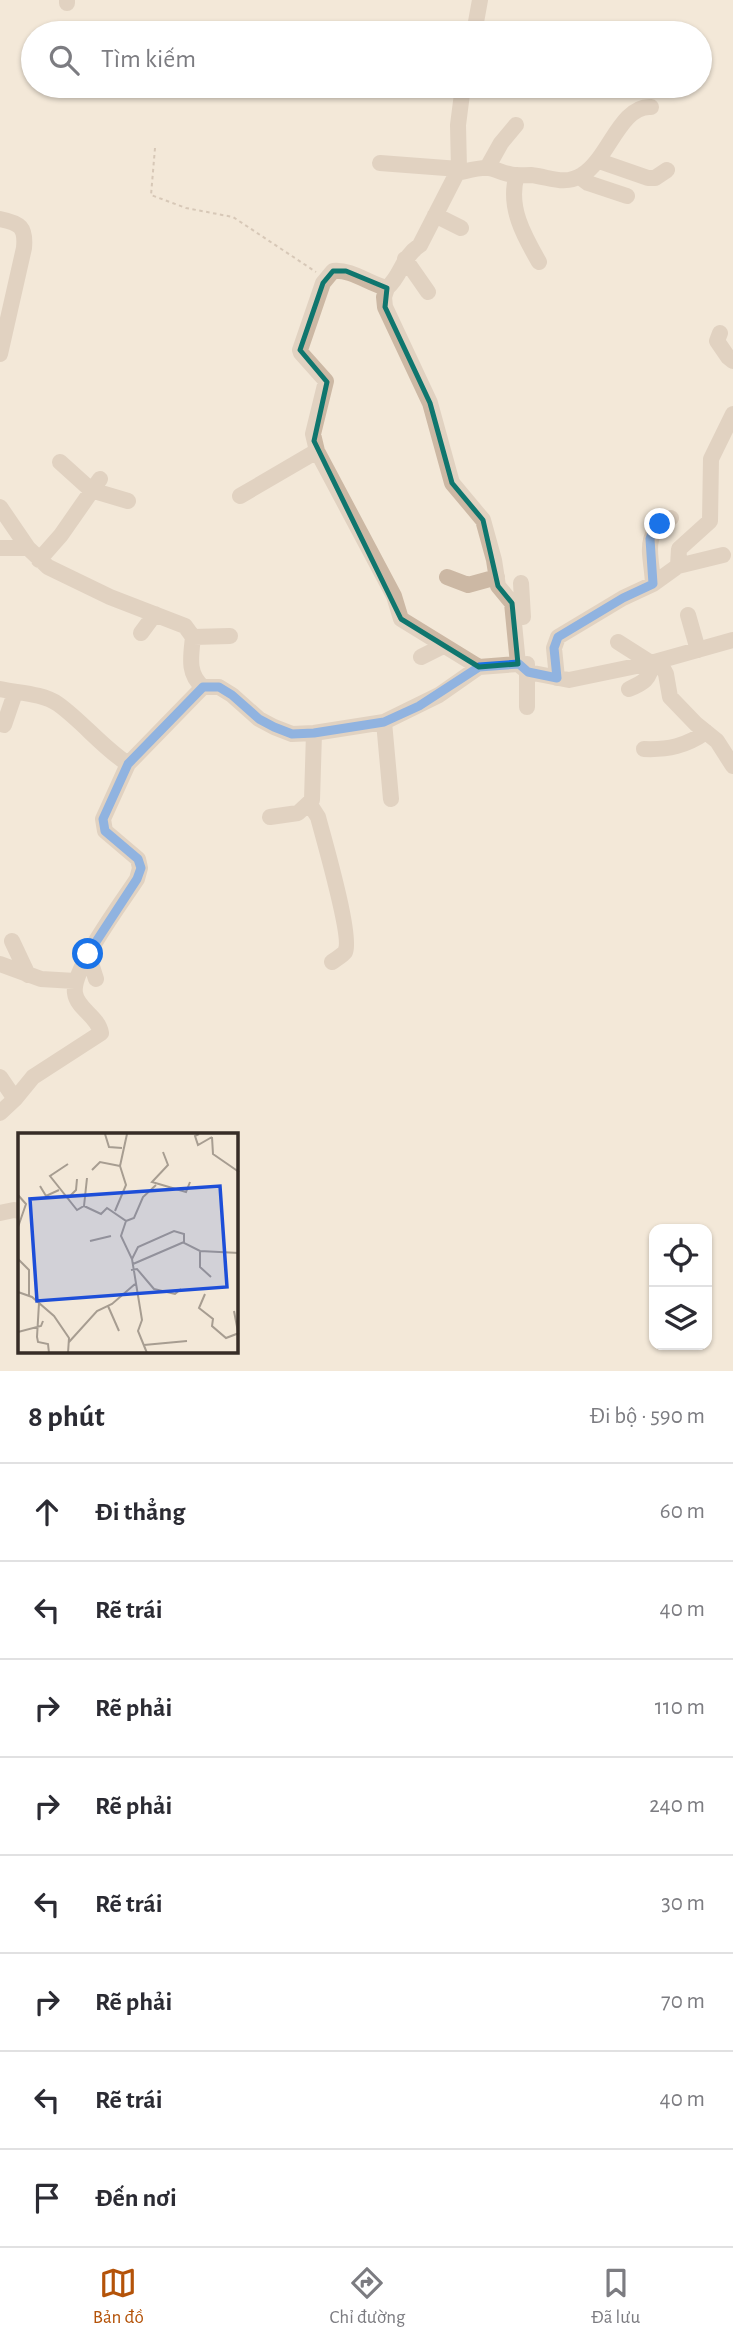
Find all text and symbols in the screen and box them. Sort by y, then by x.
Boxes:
search box [21,21,712,98]
icon: search [45,41,83,79]
text: Tìm kiếm [101,46,196,72]
route end [644,508,675,539]
route start [72,938,103,969]
inset map [18,1133,238,1353]
map controls [649,1224,712,1350]
button: locate [649,1224,712,1287]
button: layers [649,1287,712,1350]
text: 8 phút [28,1402,105,1432]
text: Đi bộ · 590 m [590,1405,705,1428]
icon: ahead [28,1493,66,1531]
text: Đi thẳng [95,1499,185,1525]
text: 60 m [660,1500,705,1523]
icon: left [28,1591,66,1629]
text: Rẽ trái [95,1597,163,1623]
text: 40 m [660,1598,705,1621]
icon: right [28,1689,66,1727]
text: Rẽ phải [95,1695,172,1721]
text: 110 m [655,1696,705,1719]
icon: right [28,1787,66,1825]
text: Rẽ phải [95,1793,172,1819]
text: 240 m [649,1794,705,1817]
icon: left [28,1885,66,1923]
text: Rẽ trái [95,1891,163,1917]
text: 30 m [661,1892,705,1915]
icon: right [28,1983,66,2021]
text: Rẽ phải [95,1989,172,2015]
text: 70 m [661,1990,705,2013]
icon: left [28,2081,66,2119]
text: Rẽ trái [95,2087,163,2113]
text: 40 m [660,2088,705,2111]
icon: arrive [28,2179,66,2217]
text: Đến nơi [95,2185,177,2211]
tab: Bản đồ [93,2264,144,2329]
tab: Chỉ đường [329,2264,405,2329]
tab: Đã lưu [591,2264,640,2329]

